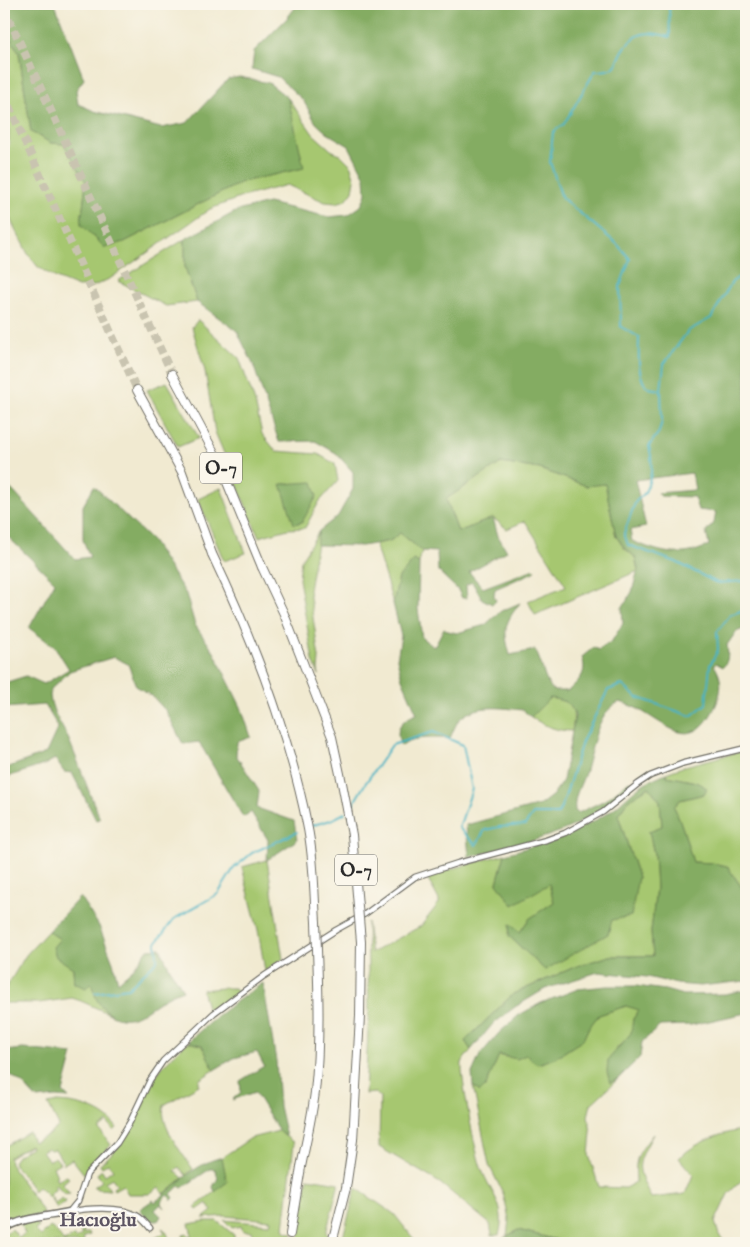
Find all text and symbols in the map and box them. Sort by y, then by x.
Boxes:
road number: O-7 [200,452,242,483]
road number: O-7 [335,854,377,886]
district label: Hacıoğlu [59,1208,137,1233]

